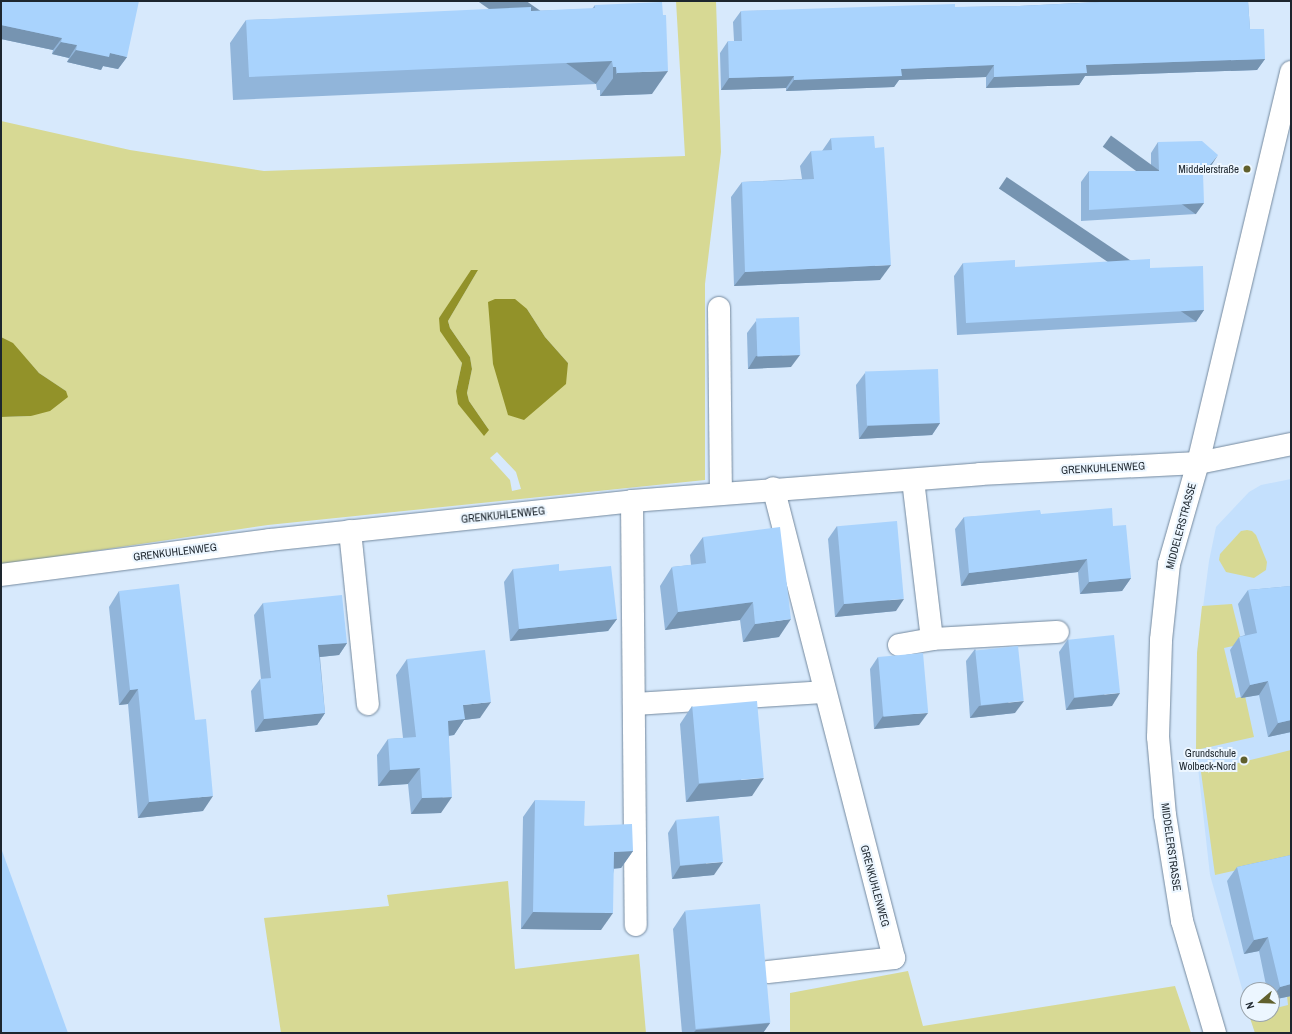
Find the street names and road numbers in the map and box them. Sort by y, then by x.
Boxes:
street label: GRENKUHLENWEG [1061,459,1145,477]
street label: MIDDELERSTRASSE [1163,481,1199,571]
street label: GRENKUHLENWEG [460,504,546,526]
street label: GRENKUHLENWEG [132,540,218,564]
street label: MIDDELERSTRASSE [1158,802,1184,892]
street label: GRENKUHLENWEG [858,844,892,928]

